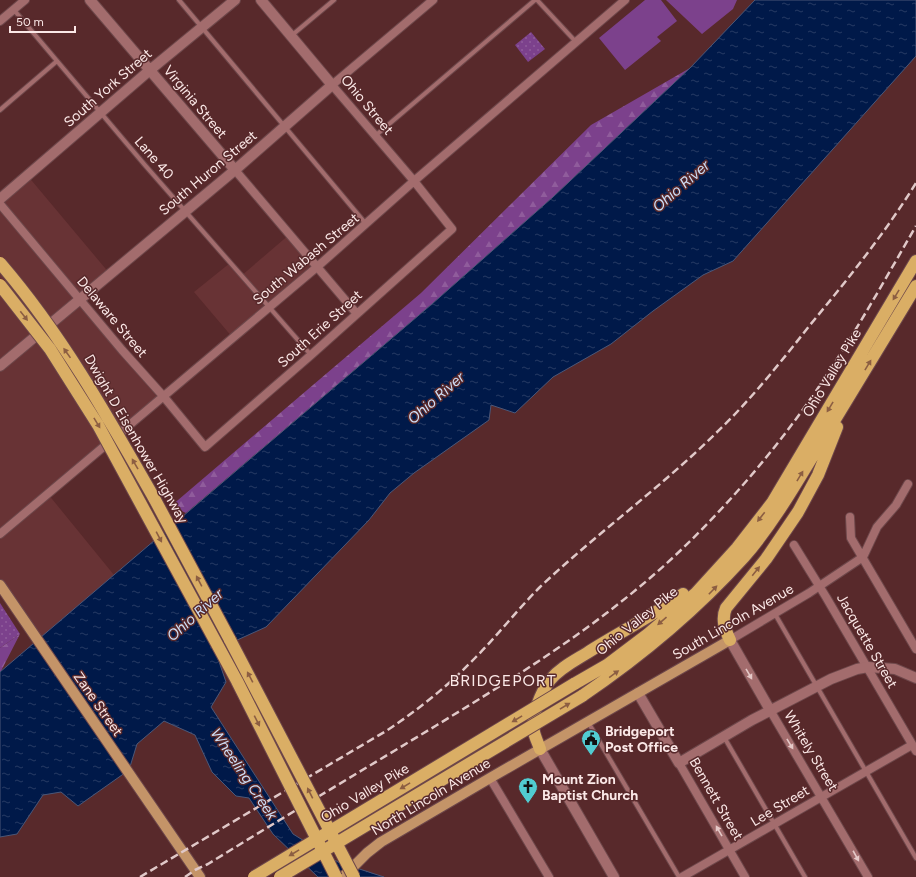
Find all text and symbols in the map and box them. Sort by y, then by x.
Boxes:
scale bar [10,8,75,34]
text: 50 m [16,15,44,29]
street label: South York Street [61,45,155,131]
street label: Virginia Street [160,62,230,142]
street label: Ohio Street [337,72,397,138]
street label: South Huron Street [156,127,260,219]
street label: Lane 40 [131,133,177,183]
water label: Ohio River [649,156,714,216]
street label: South Wabash Street [249,210,363,308]
street label: Delaware Street [73,273,151,361]
street label: South Erie Street [274,287,366,371]
one-way arrow [893,289,900,301]
one-way arrow [20,310,28,321]
street label: Ohio Valley Pike [799,326,865,420]
one-way arrow [63,348,71,358]
street label: Dwight D Eisenhower Highway [81,351,192,527]
one-way arrow [864,360,872,370]
water label: Ohio River [404,368,469,428]
one-way arrow [826,401,833,413]
one-way arrow [93,417,100,429]
one-way arrow [131,458,138,470]
one-way arrow [797,470,804,482]
one-way arrow [757,512,766,523]
one-way arrow [156,532,162,543]
one-way arrow [752,566,761,577]
one-way arrow [196,575,202,587]
street label: South Lincoln Avenue [670,580,797,664]
street label: Ohio Valley Pike [593,583,681,659]
water label: Ohio River [163,584,228,645]
one-way arrow [708,585,718,595]
street label: Jacquette Street [833,591,901,691]
one-way arrow [657,617,668,626]
one-way arrow [746,668,753,680]
street label: Zane Street [70,669,126,739]
one-way arrow [609,670,619,678]
district label: BRIDGEPORT [449,671,557,690]
one-way arrow [247,672,253,683]
one-way arrow [559,702,571,709]
street label: Whitely Street [780,708,842,794]
one-way arrow [511,715,523,722]
one-way arrow [254,716,261,727]
place label: Bridgeport Post Office [605,723,678,756]
water label: Wheeling Creek [207,725,282,824]
public building icon: Bridgeport Post Office [580,728,602,756]
one-way arrow [787,738,794,750]
street label: North Lincoln Avenue [368,755,494,839]
street label: Bennett Street [685,755,747,843]
street label: Ohio Valley Pike [318,760,412,826]
place label: Mount Zion Baptist Church [542,771,638,804]
church icon: Mount Zion Baptist Church [517,776,539,804]
one-way arrow [399,782,411,789]
street label: Lee Street [748,782,812,830]
one-way arrow [307,787,313,799]
one-way arrow [715,825,722,837]
one-way arrow [288,849,300,856]
one-way arrow [853,850,860,862]

